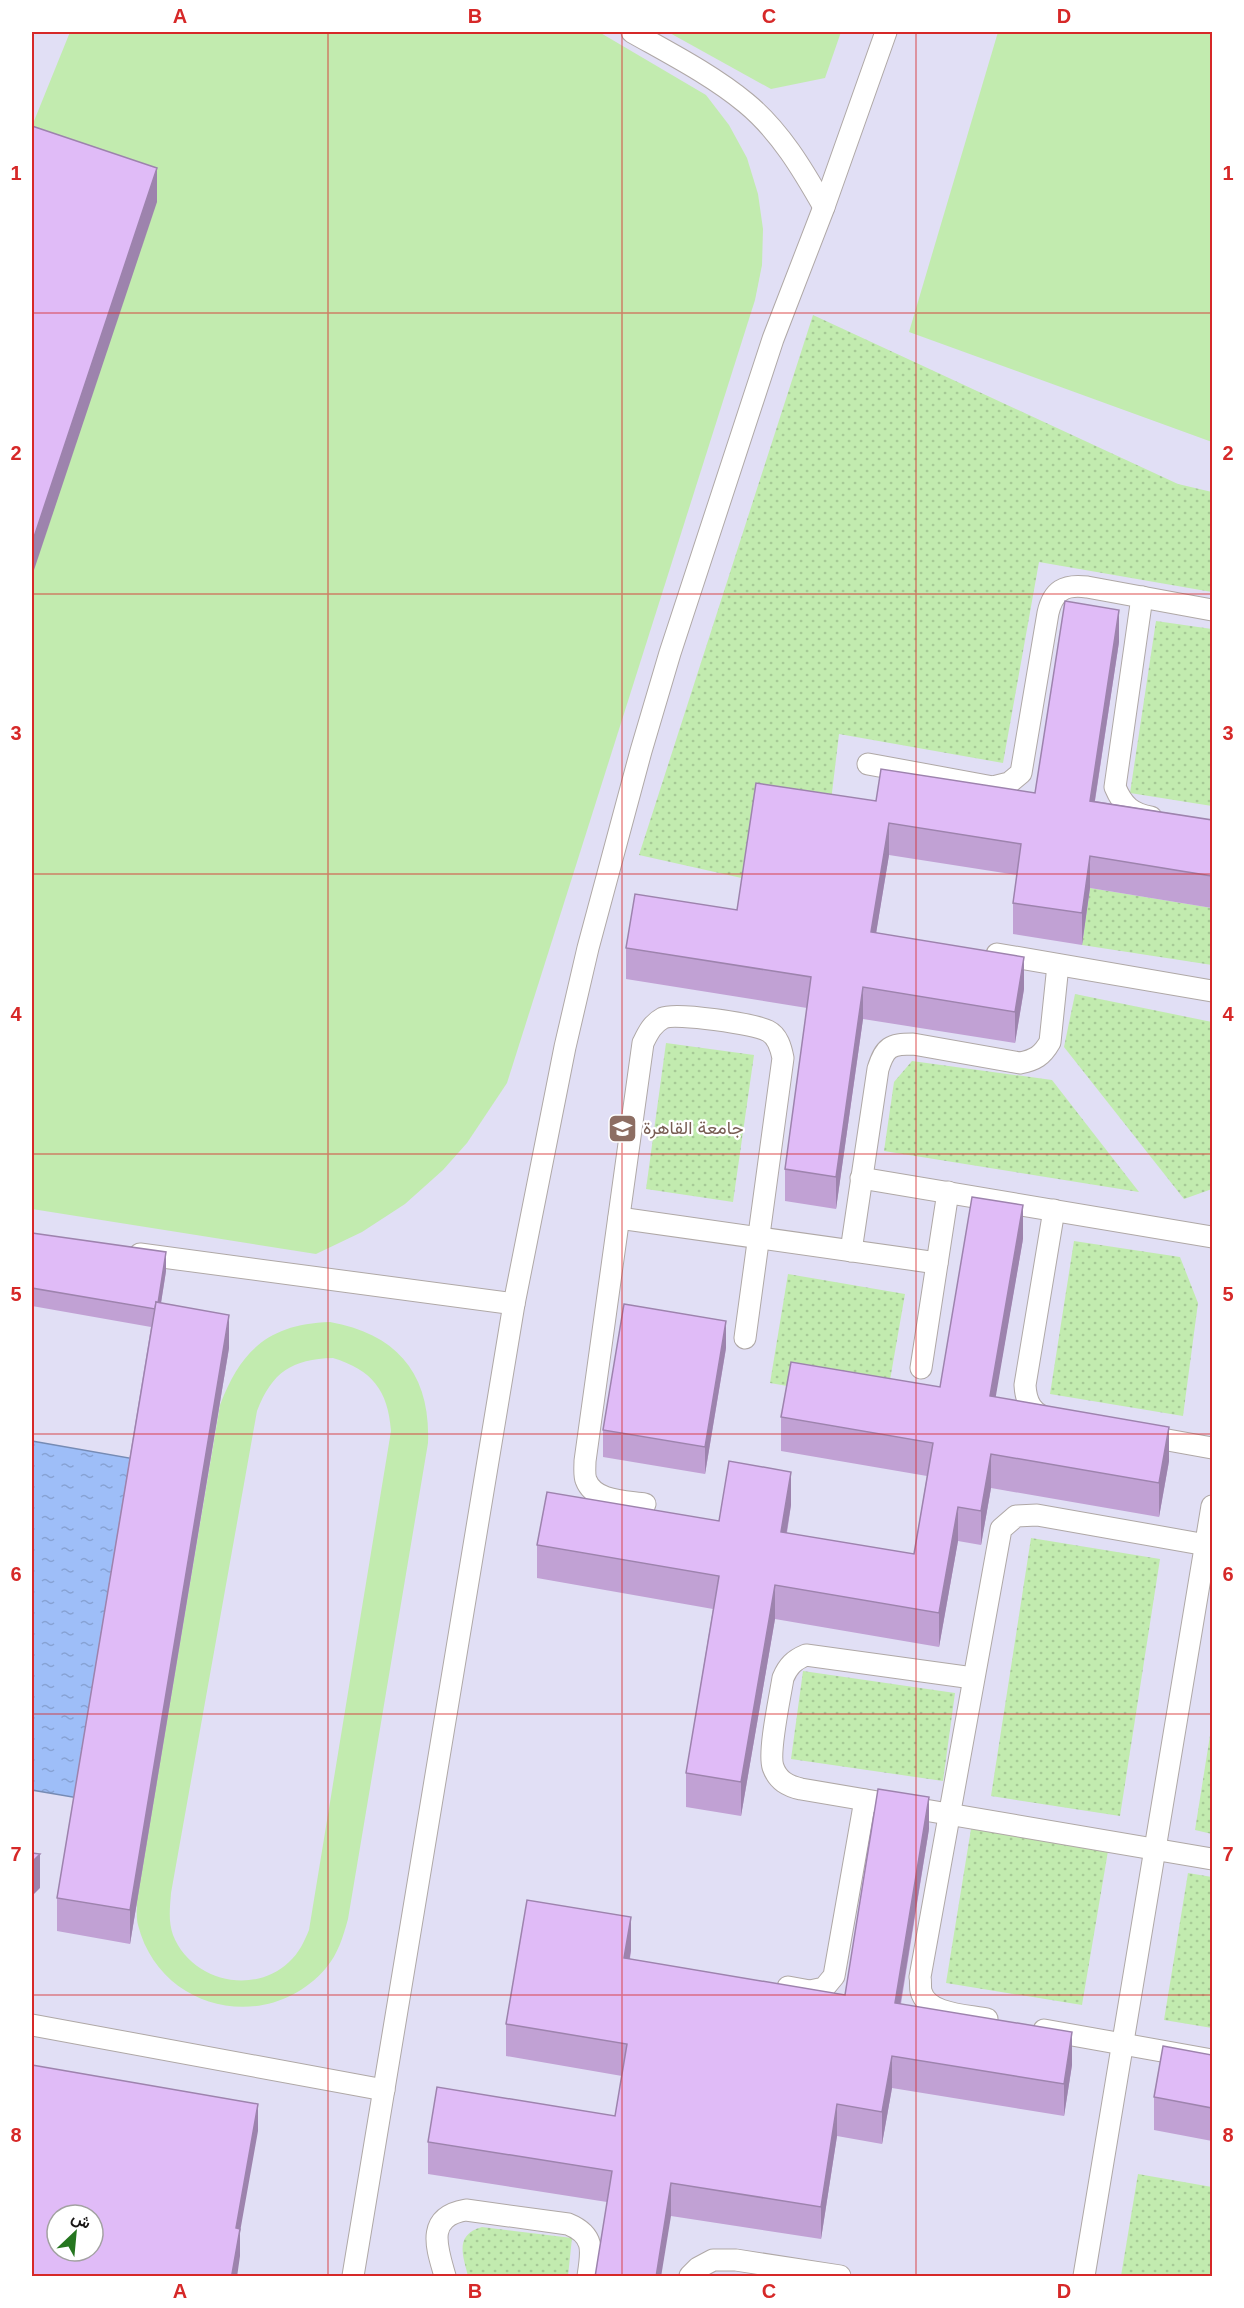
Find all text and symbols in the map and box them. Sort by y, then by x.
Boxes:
text: A [173,5,187,27]
text: B [468,5,482,27]
text: C [762,5,776,27]
text: D [1057,5,1071,27]
text: 1 [10,162,22,184]
text: 1 [1222,162,1234,184]
text: 2 [10,442,22,464]
text: 2 [1222,442,1234,464]
text: 3 [10,722,22,744]
text: 3 [1222,722,1234,744]
text: 4 [10,1003,22,1025]
text: 4 [1222,1003,1234,1025]
school or university icon: جامعة القاهرة [606,1112,638,1144]
place label: جامعة القاهرة [643,1118,743,1139]
text: 5 [10,1283,22,1305]
text: 5 [1222,1283,1234,1305]
text: 6 [10,1563,22,1585]
text: 6 [1222,1563,1234,1585]
text: 7 [10,1843,22,1865]
text: 7 [1222,1843,1234,1865]
text: 8 [10,2124,22,2146]
text: 8 [1222,2124,1234,2146]
north arrow [45,2203,105,2263]
text: ش [69,2208,94,2233]
text: A [173,2280,187,2302]
text: B [468,2280,482,2302]
text: C [762,2280,776,2302]
text: D [1057,2280,1071,2302]

